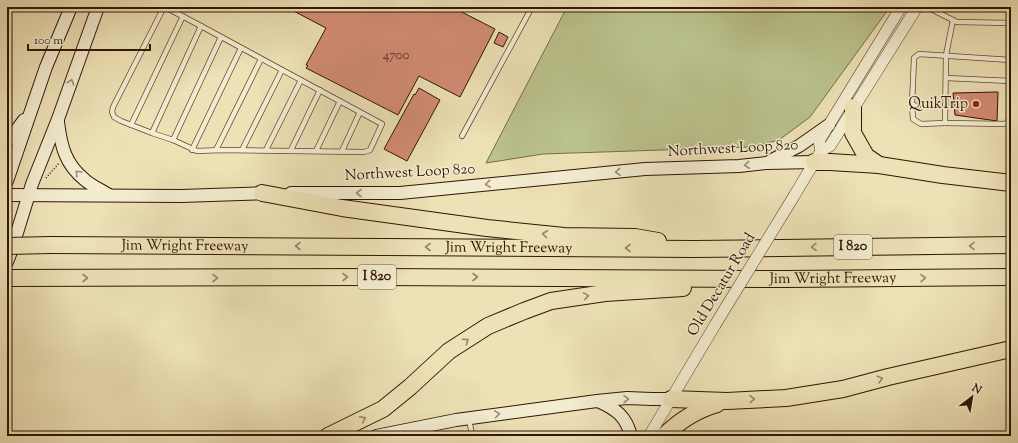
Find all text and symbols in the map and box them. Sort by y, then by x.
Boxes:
scale bar [28,26,150,52]
text: 100 m [34,32,63,50]
house number: 4700 [383,47,409,65]
one-way arrow [66,79,75,86]
place label: QuikTrip [908,94,968,115]
marker: QuikTrip [971,99,981,109]
street label: Northwest Loop 820 [667,135,799,163]
street label: Northwest Loop 820 [344,159,476,187]
one-way arrow [744,160,750,169]
one-way arrow [614,167,621,176]
one-way arrow [75,170,82,178]
one-way arrow [485,180,491,189]
one-way arrow [356,189,362,197]
street label: Old Decatur Road [683,229,761,341]
one-way arrow [542,230,549,239]
street label: Jim Wright Freeway [120,235,249,257]
road number: I 820 [834,235,872,259]
street label: Jim Wright Freeway [444,237,573,259]
one-way arrow [295,242,301,251]
one-way arrow [969,242,975,250]
one-way arrow [425,243,431,251]
one-way arrow [811,243,817,252]
one-way arrow [625,244,631,252]
road number: I 820 [358,265,396,289]
street label: Jim Wright Freeway [768,268,897,290]
one-way arrow [342,273,348,281]
one-way arrow [472,273,478,281]
one-way arrow [82,274,88,282]
one-way arrow [212,274,218,282]
one-way arrow [920,274,926,282]
one-way arrow [583,292,589,301]
one-way arrow [462,338,469,345]
one-way arrow [876,375,883,384]
north arrow [952,377,992,417]
text: N [968,380,985,399]
one-way arrow [623,394,629,403]
one-way arrow [749,395,755,404]
one-way arrow [494,410,500,419]
one-way arrow [359,416,366,424]

